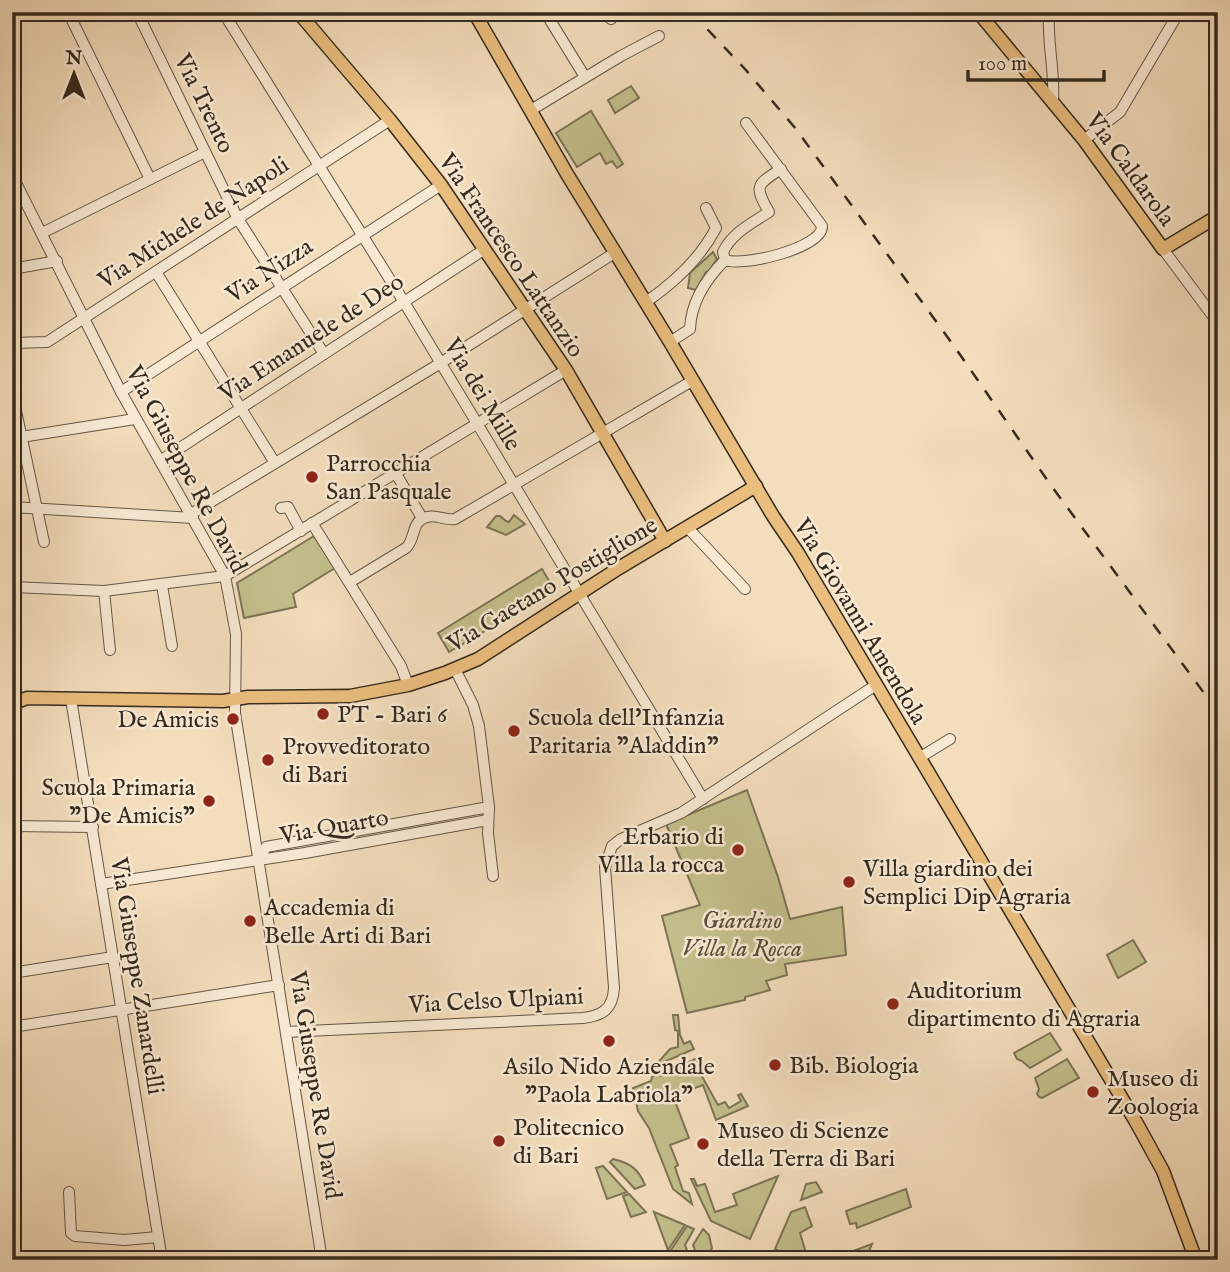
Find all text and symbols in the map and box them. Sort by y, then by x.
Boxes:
north arrow [38,38,108,108]
scale bar [968,38,1104,82]
text: N [65,47,83,71]
street label: Via Trento [166,48,241,159]
text: 100 m [978,51,1027,78]
street label: Via Caldarola [1077,106,1182,234]
street label: Via Francesco Lattanzio [430,147,591,364]
street label: Via Michele de Napoli [92,150,295,297]
street label: Via Nizza [220,231,320,311]
street label: Via Emanuele de Deo [213,267,410,410]
street label: Via dei Mille [435,332,528,457]
street label: Via Giuseppe Re David [117,360,254,579]
place label: Parrocchia San Pasquale [326,449,451,508]
marker: Parrocchia San Pasquale [304,469,320,485]
street label: Via Gaetano Postiglione [441,510,664,661]
street label: Via Giovanni Amendola [785,512,934,731]
place label: PT - Bari 6 [337,700,448,731]
place label: Scuola dell'Infanzia Paritaria "Aladdin" [528,703,725,762]
place label: De Amicis [117,705,219,736]
marker: PT - Bari 6 [315,706,331,722]
marker: De Amicis [225,711,241,727]
marker: Scuola dell'Infanzia Paritaria "Aladdin" [506,723,522,739]
place label: Provveditorato di Bari [282,732,430,791]
marker: Provveditorato di Bari [260,752,276,768]
place label: Scuola Primaria "De Amicis" [41,773,196,832]
marker: Scuola Primaria "De Amicis" [201,793,217,809]
street label: Via Quarto [276,803,391,852]
place label: Erbario di Villa la rocca [597,822,725,881]
marker: Erbario di Villa la rocca [730,842,746,858]
street label: Via Giuseppe Zanardelli [102,854,171,1097]
place label: Villa giardino dei Semplici Dip Agraria [862,854,1071,913]
marker: Villa giardino dei Semplici Dip Agraria [841,874,857,890]
place label: Accademia di Belle Arti di Bari [263,893,431,952]
park label: Giardino Villa la Rocca [682,906,802,965]
marker: Accademia di Belle Arti di Bari [242,913,258,929]
street label: Via Giuseppe Re David [281,968,348,1202]
place label: Auditorium dipartimento di Agraria [906,976,1141,1035]
street label: Via Celso Ulpiani [407,981,584,1022]
marker: Auditorium dipartimento di Agraria [885,996,901,1012]
marker: Asilo Nido Aziendale "Paola Labriola" [601,1033,617,1049]
place label: Bib. Biologia [789,1051,919,1082]
place label: Asilo Nido Aziendale "Paola Labriola" [502,1052,715,1111]
marker: Bib. Biologia [767,1057,783,1073]
place label: Museo di Zoologia [1107,1064,1199,1123]
marker: Museo di Zoologia [1085,1084,1101,1100]
place label: Politecnico di Bari [513,1113,624,1172]
place label: Museo di Scienze della Terra di Bari [717,1116,895,1175]
marker: Politecnico di Bari [491,1133,507,1149]
marker: Museo di Scienze della Terra di Bari [695,1136,711,1152]

